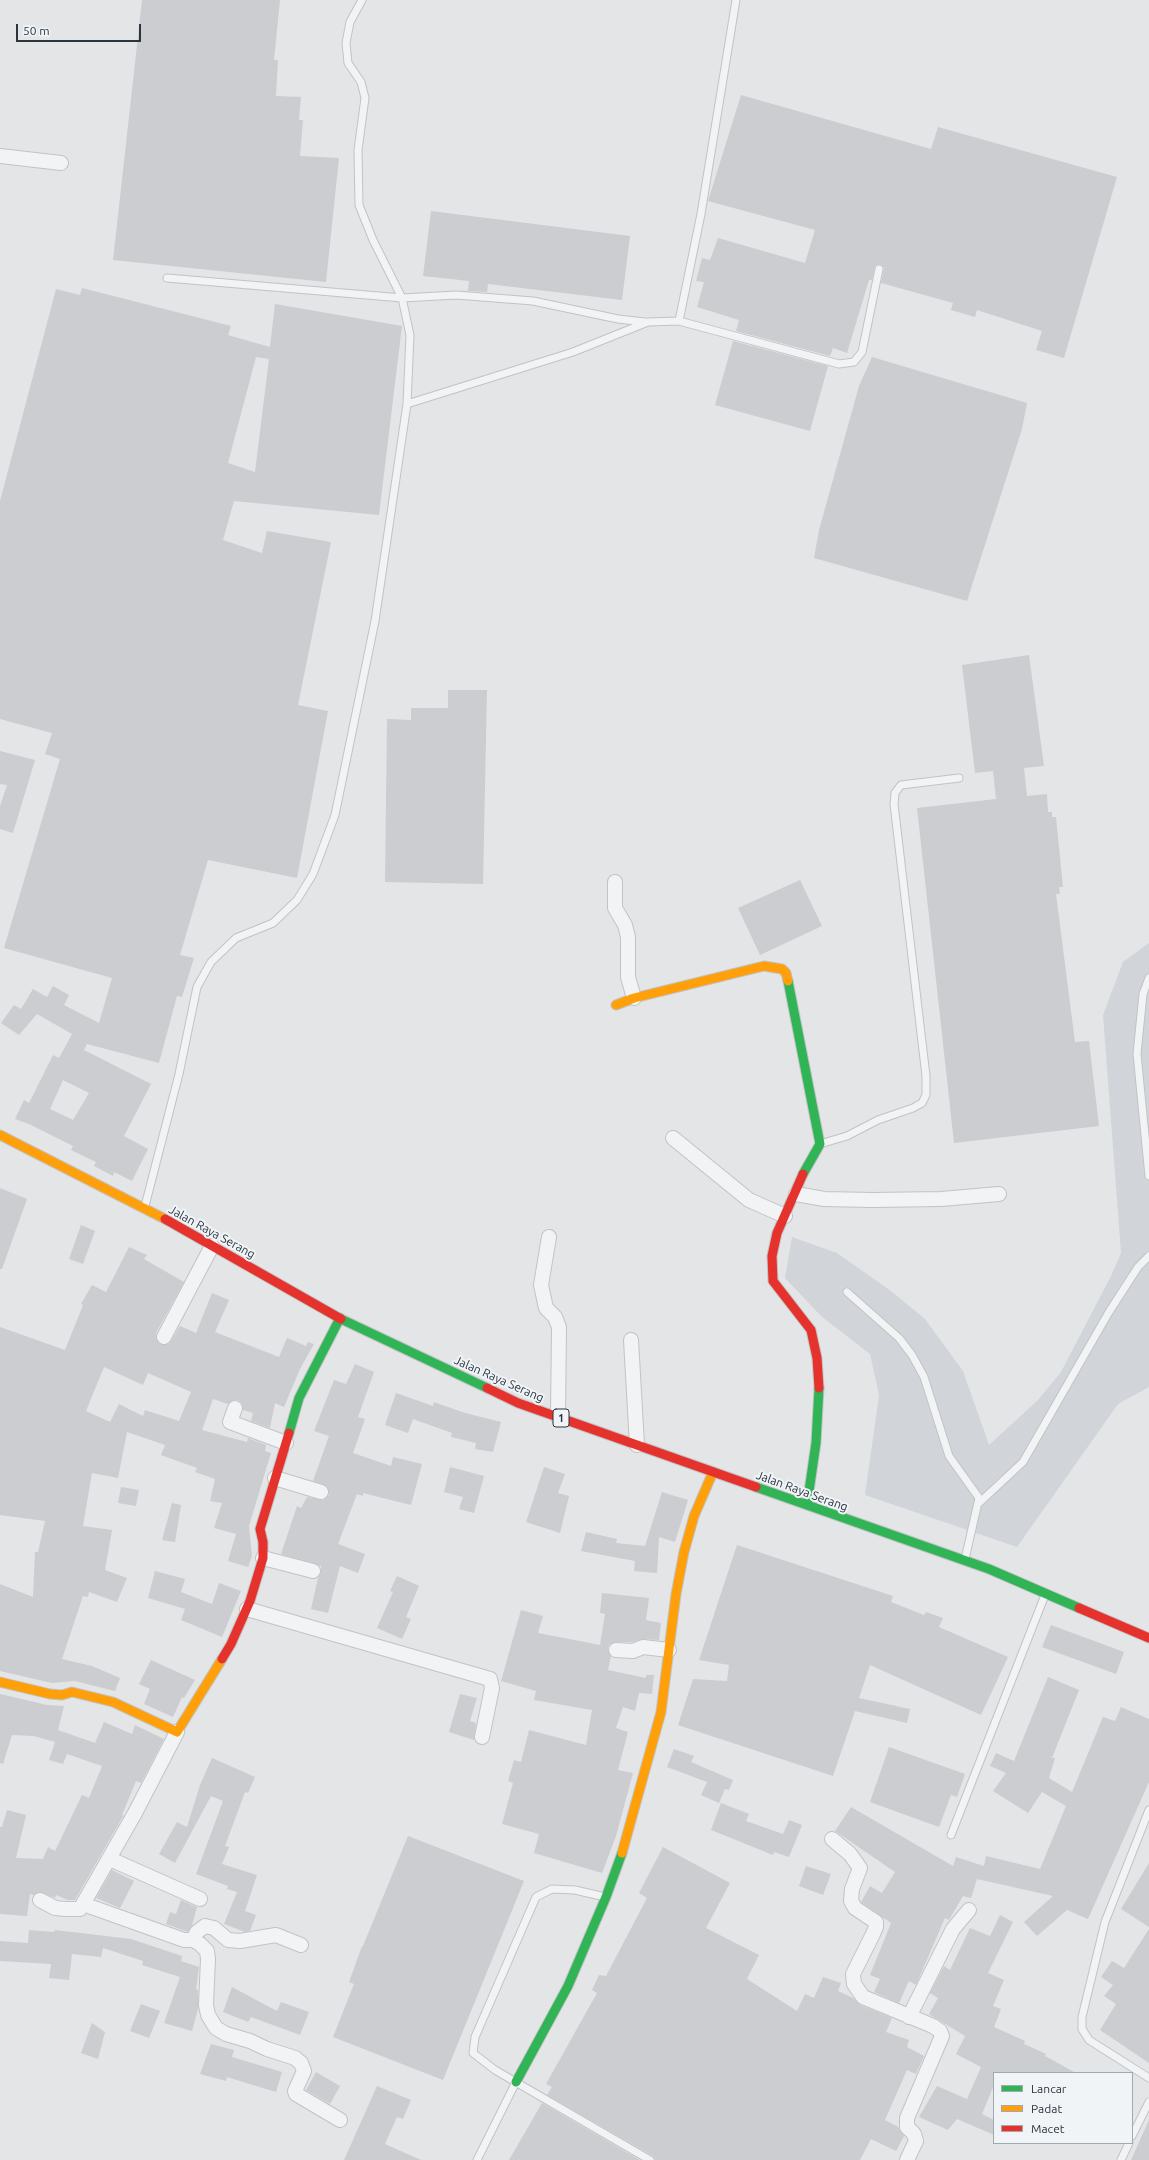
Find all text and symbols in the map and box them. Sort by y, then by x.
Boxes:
scale bar [18,16,143,42]
text: 50 m [23,24,50,37]
street label: Jalan Raya Serang [166,1202,258,1262]
street label: Jalan Raya Serang [452,1353,546,1405]
road number: 1 [553,1409,569,1427]
street label: Jalan Raya Serang [754,1468,850,1514]
legend [993,2072,1133,2144]
text: Lancar [1031,2082,1066,2095]
text: Padat [1031,2102,1062,2115]
text: Macet [1031,2122,1064,2135]

